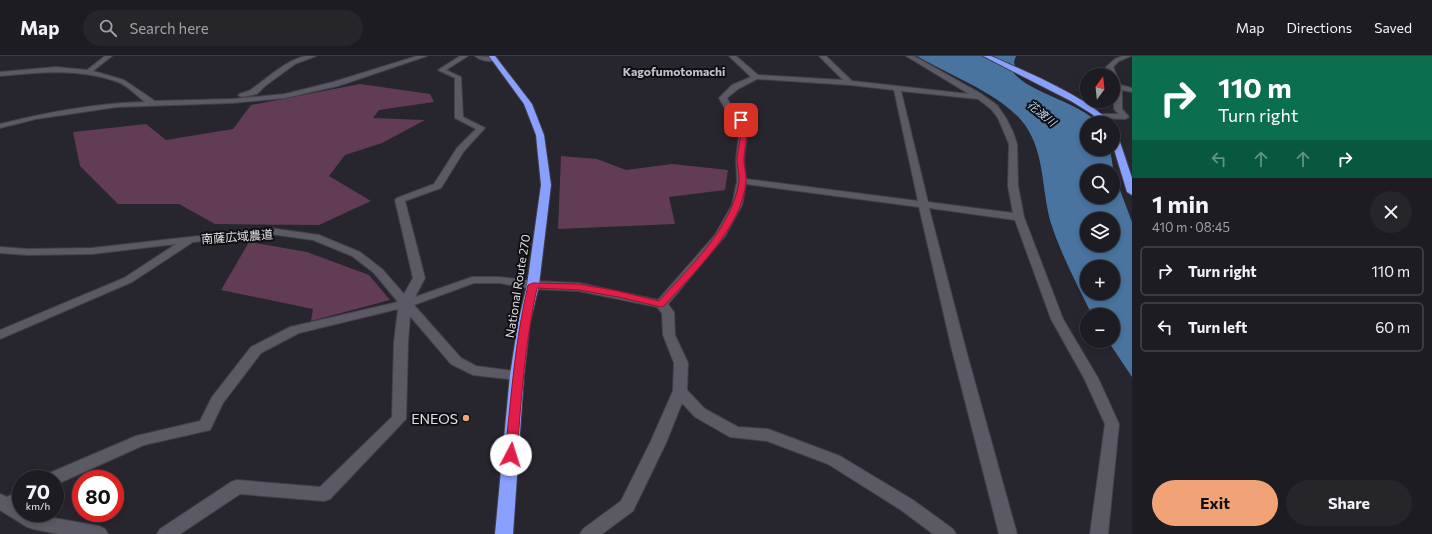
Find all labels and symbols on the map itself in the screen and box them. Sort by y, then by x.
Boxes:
district label: Kagofumotomachi [623,64,725,78]
north arrow [1080,68,1120,108]
water label: 花渡川 [1025,98,1060,129]
pin [724,103,758,137]
street label: 南薩広域農道 [201,227,273,245]
street label: National Route 270 [502,233,532,339]
place label: ENEOS [411,410,458,427]
marker: ENEOS [461,413,471,423]
position arrow [490,434,532,476]
speed limit sign: 80 [72,470,124,522]

